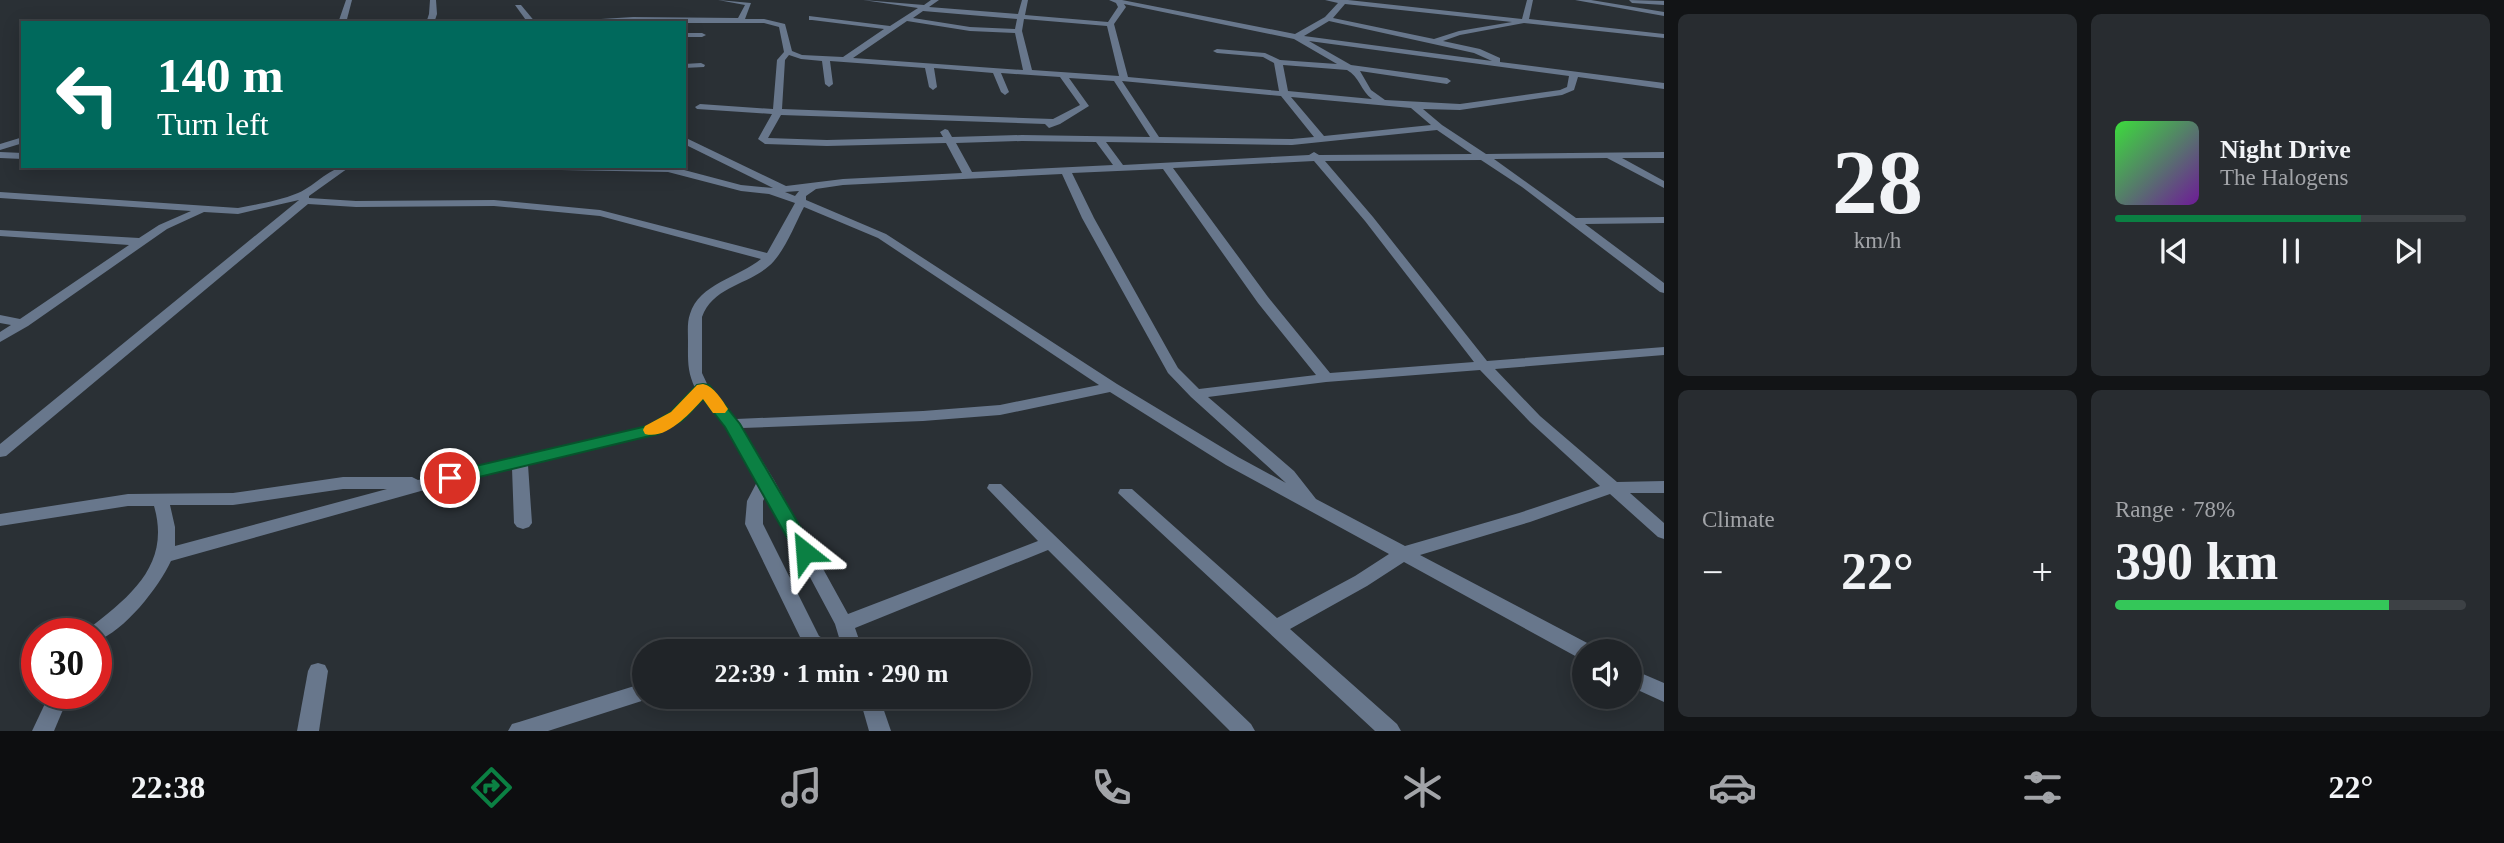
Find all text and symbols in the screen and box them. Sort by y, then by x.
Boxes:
text: 140 m [157,48,284,103]
icon: left [42,49,133,140]
text: Turn left [157,106,269,142]
text: 28 [1832,132,1923,233]
text: Night Drive [2220,135,2351,164]
text: The Halogens [2220,165,2348,190]
text: km/h [1854,228,1901,253]
icon: previous [2155,232,2193,270]
icon: pause [2272,232,2310,270]
icon: next [2389,232,2427,270]
pin [420,448,480,508]
icon: arrive [431,459,469,497]
text: Range · 78% [2115,497,2235,522]
text: Climate [1702,507,1775,532]
position arrow [768,515,842,589]
text: 390 km [2115,533,2278,590]
text: 22° [1841,543,1914,600]
text: − [1702,551,1723,593]
text: + [2032,551,2053,593]
speed limit sign: 30 [21,618,112,709]
map controls [1572,639,1642,709]
button: sound [1572,639,1642,709]
text: 22:39 · 1 min · 290 m [715,659,949,688]
icon: directions [467,763,516,812]
icon: music [777,763,826,812]
icon: phone [1087,763,1136,812]
icon: climate [1398,763,1447,812]
icon: car [1708,763,1757,812]
icon: filters [2018,763,2067,812]
text: 22:38 [131,769,205,805]
text: 22° [2329,769,2373,805]

